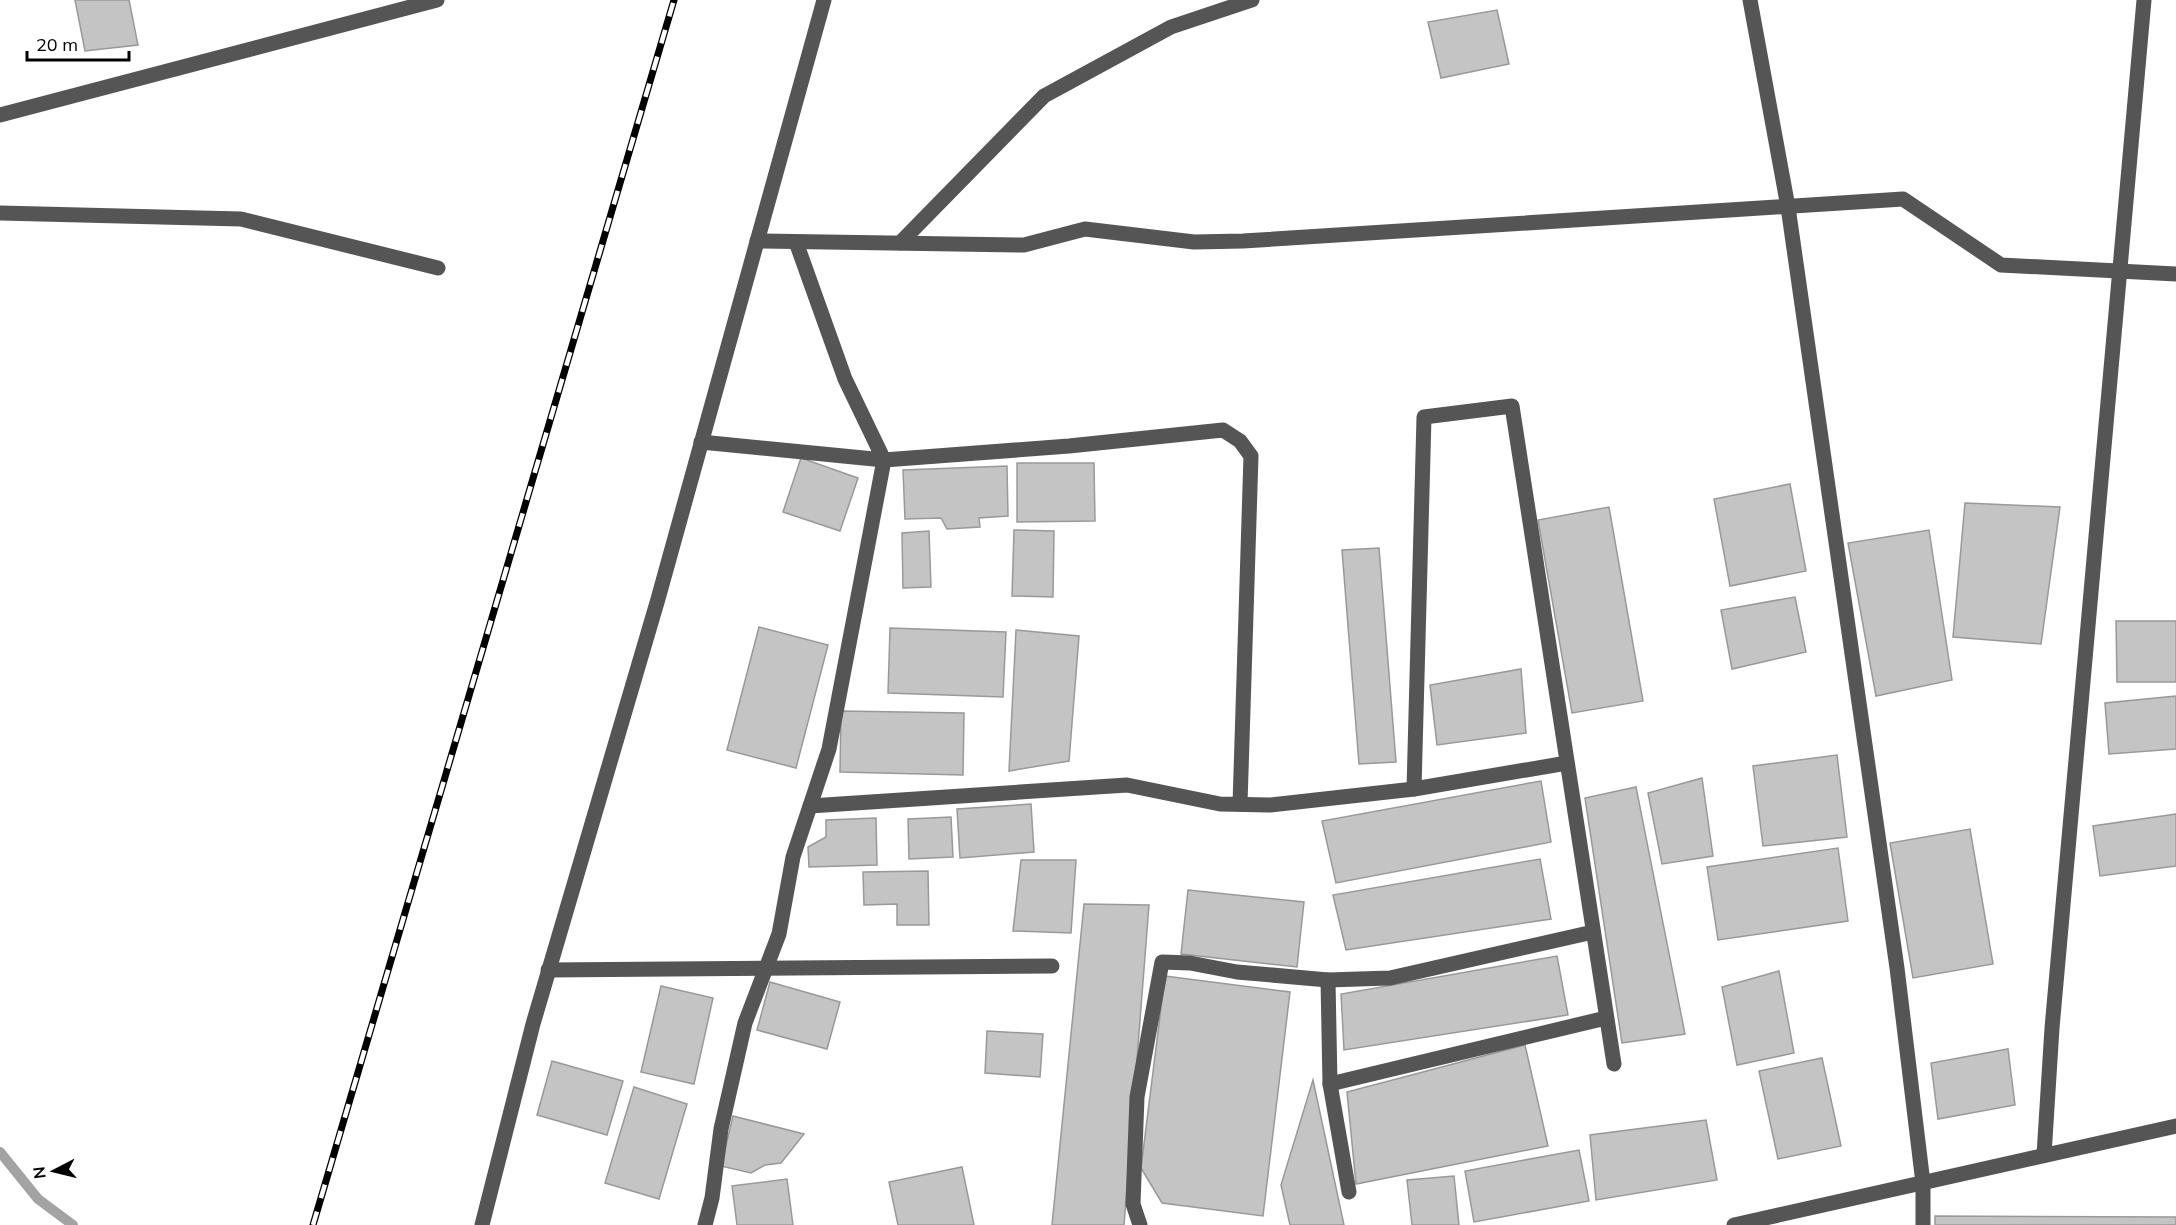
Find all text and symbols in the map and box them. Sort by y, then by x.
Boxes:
scale bar [27,24,129,62]
text: 20 m [36,33,78,56]
north arrow [24,1141,84,1201]
text: N [28,1166,50,1180]

